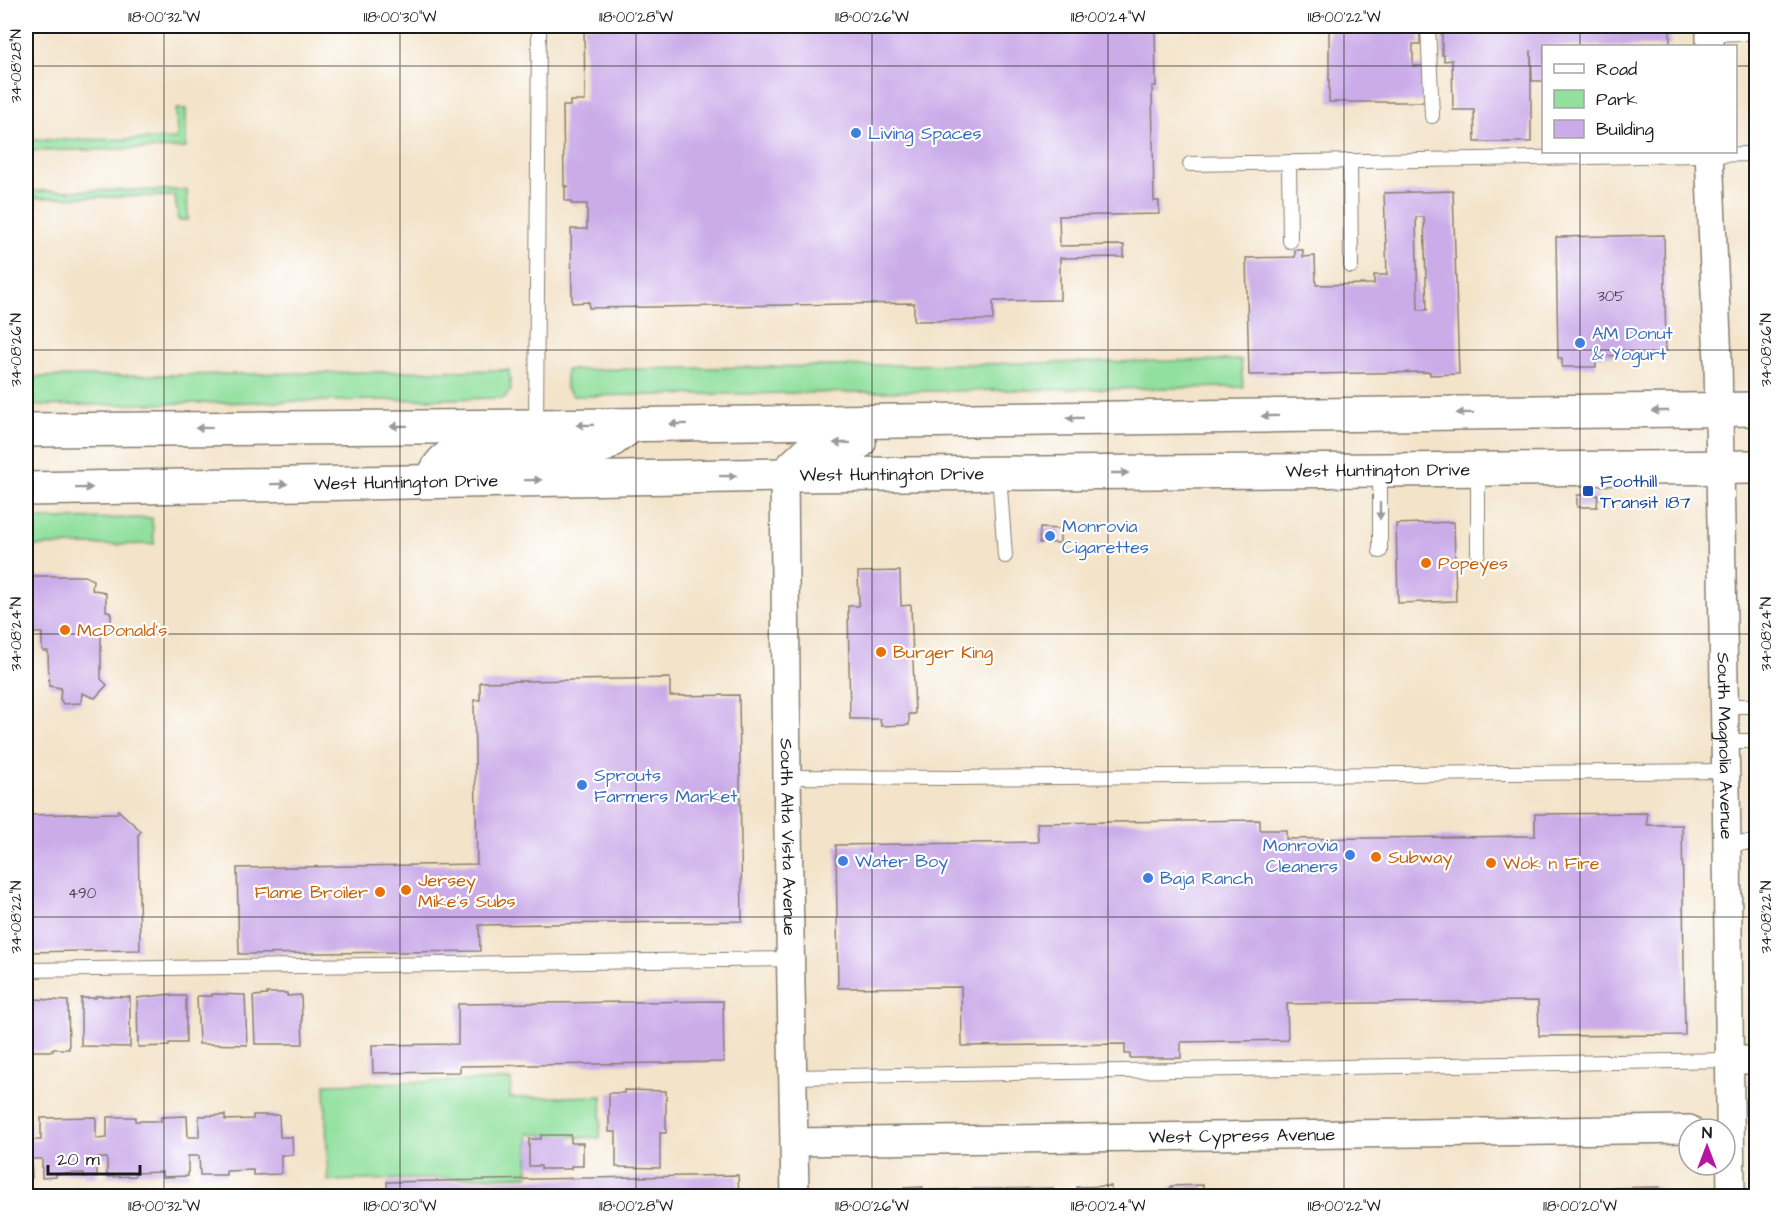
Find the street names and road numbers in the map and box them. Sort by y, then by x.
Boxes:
street label: West Huntington Drive [1285,457,1471,484]
street label: West Huntington Drive [799,461,985,488]
street label: West Huntington Drive [313,468,499,496]
street label: South Magnolia Avenue [1711,652,1739,840]
street label: South Alta Vista Avenue [774,738,803,936]
street label: West Cypress Avenue [1149,1122,1336,1149]

